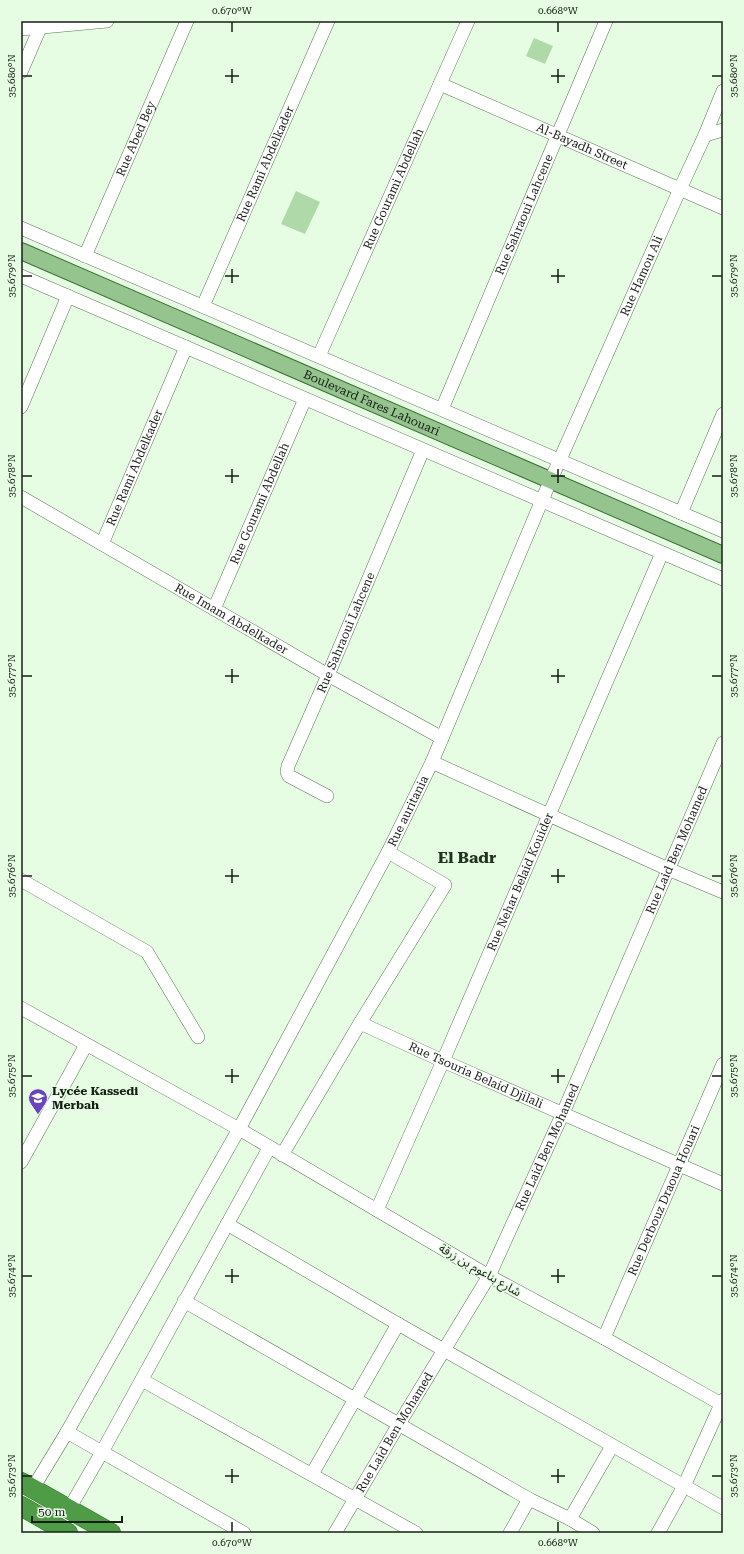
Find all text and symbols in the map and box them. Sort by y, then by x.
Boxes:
text: 0.670°W [212,5,253,16]
text: 0.668°W [538,5,579,16]
text: 35.680°N [6,54,17,98]
text: 35.680°N [728,54,739,98]
street label: Rue Abed Bey [113,98,159,178]
street label: Rue Rami Abdelkader [234,104,297,224]
street label: Al-Bayadh Street [534,120,630,172]
street label: Rue Gourami Abdellah [360,126,426,252]
street label: Rue Sahraoui Lahcene [492,152,556,277]
street label: Rue Hamou Ali [617,233,665,318]
text: 35.679°N [6,254,17,298]
text: 35.679°N [728,254,739,298]
street label: Boulevard Fares Lahouari [301,367,442,439]
street label: Rue Rami Abdelkader [104,407,166,528]
street label: Rue Gourami Abdellah [227,440,292,566]
text: 35.678°N [6,454,17,498]
text: 35.678°N [728,454,739,498]
street label: Rue Sahraoui Lahcene [314,570,378,695]
street label: Rue Imam Abdelkader [172,581,290,657]
text: 35.677°N [6,654,17,698]
text: 35.677°N [728,654,739,698]
street label: Rue auritania [385,773,431,849]
street label: Rue Laid Ben Mohamed [643,784,711,916]
street label: Rue Nehar Belaid Kouider [484,811,556,953]
district label: El Badr [438,848,496,867]
text: 35.676°N [6,854,17,898]
text: 35.676°N [728,854,739,898]
street label: Rue Tsouria Belaid Djilali [406,1039,545,1111]
text: 35.675°N [6,1054,17,1098]
text: 35.675°N [728,1054,739,1098]
street label: Rue Laid Ben Mohamed [513,1081,582,1213]
place label: Lycée Kassedi Merbah [52,1084,138,1112]
school or university icon: Lycée Kassedi Merbah [27,1087,49,1115]
street label: Rue Derbouz Draoua Houari [625,1123,703,1278]
street label: شارع بناعوم بن زرقة [435,1241,524,1301]
text: 35.674°N [6,1254,17,1298]
text: 35.674°N [728,1254,739,1298]
street label: Rue Laid Ben Mohamed [353,1369,436,1495]
text: 35.673°N [6,1454,17,1498]
text: 35.673°N [728,1454,739,1498]
scale bar [32,1498,122,1524]
text: 50 m [38,1505,65,1519]
text: 0.670°W [212,1537,253,1548]
text: 0.668°W [538,1537,579,1548]

